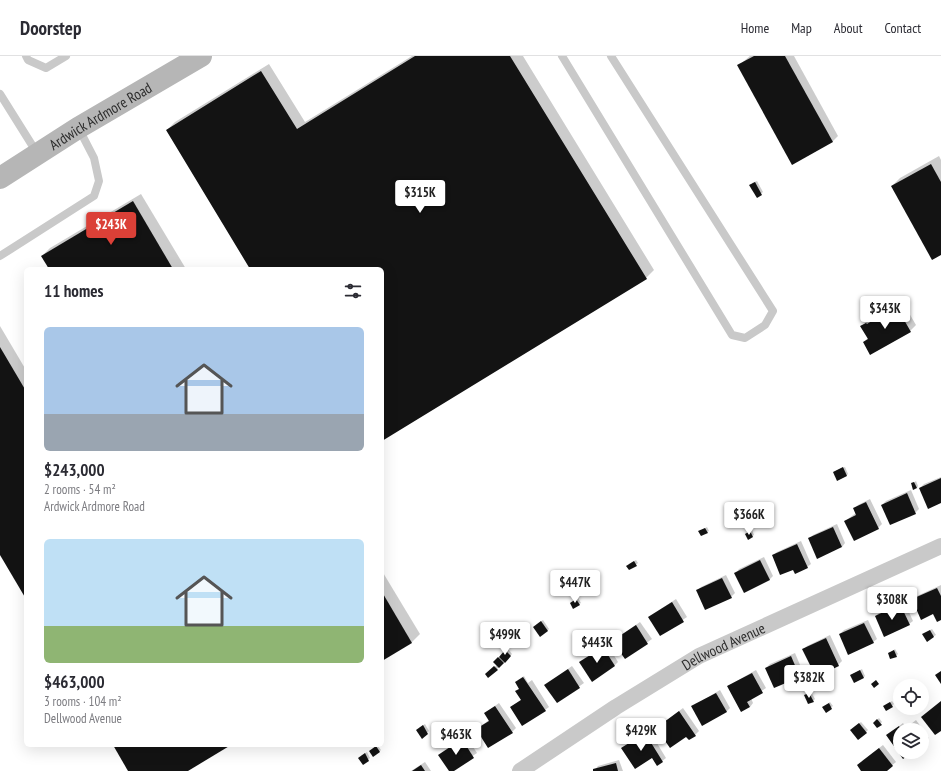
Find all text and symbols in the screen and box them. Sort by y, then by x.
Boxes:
text: Doorstep [20,16,81,40]
text: Home [741,19,769,37]
text: Map [791,19,812,37]
text: About [834,19,863,37]
text: Contact [885,19,921,37]
street label: Ardwick Ardmore Road [45,78,155,154]
pin: $315K [392,180,448,214]
text: $315K [404,184,436,201]
pin: $243K [83,212,139,246]
text: $243K [95,216,127,233]
text: 11 homes [44,280,103,302]
icon: filters [342,280,364,302]
pin: $343K [857,296,913,330]
text: $343K [869,300,901,317]
icon: home [168,353,240,425]
text: $243,000 [44,459,105,481]
text: 2 rooms · 54 m² [44,481,116,498]
text: Ardwick Ardmore Road [44,498,145,515]
pin: $366K [721,502,777,536]
text: $366K [733,506,765,523]
icon: home [168,565,240,637]
pin: $447K [547,570,603,604]
text: $447K [559,574,591,591]
pin: $308K [864,587,920,621]
text: $308K [876,591,908,608]
street label: Dellwood Avenue [678,618,768,674]
pin: $499K [477,622,533,656]
text: $499K [489,626,521,643]
pin: $443K [569,630,625,664]
text: $443K [581,634,613,651]
pin: $382K [781,665,837,699]
text: $382K [793,669,825,686]
text: $463,000 [44,671,105,693]
map controls [893,679,929,759]
button: locate [893,679,929,715]
text: 3 rooms · 104 m² [44,693,122,710]
text: Dellwood Avenue [44,710,122,727]
pin: $429K [613,718,669,752]
pin: $463K [428,722,484,756]
text: $429K [625,722,657,739]
button: layers [893,723,929,759]
text: $463K [440,726,472,743]

